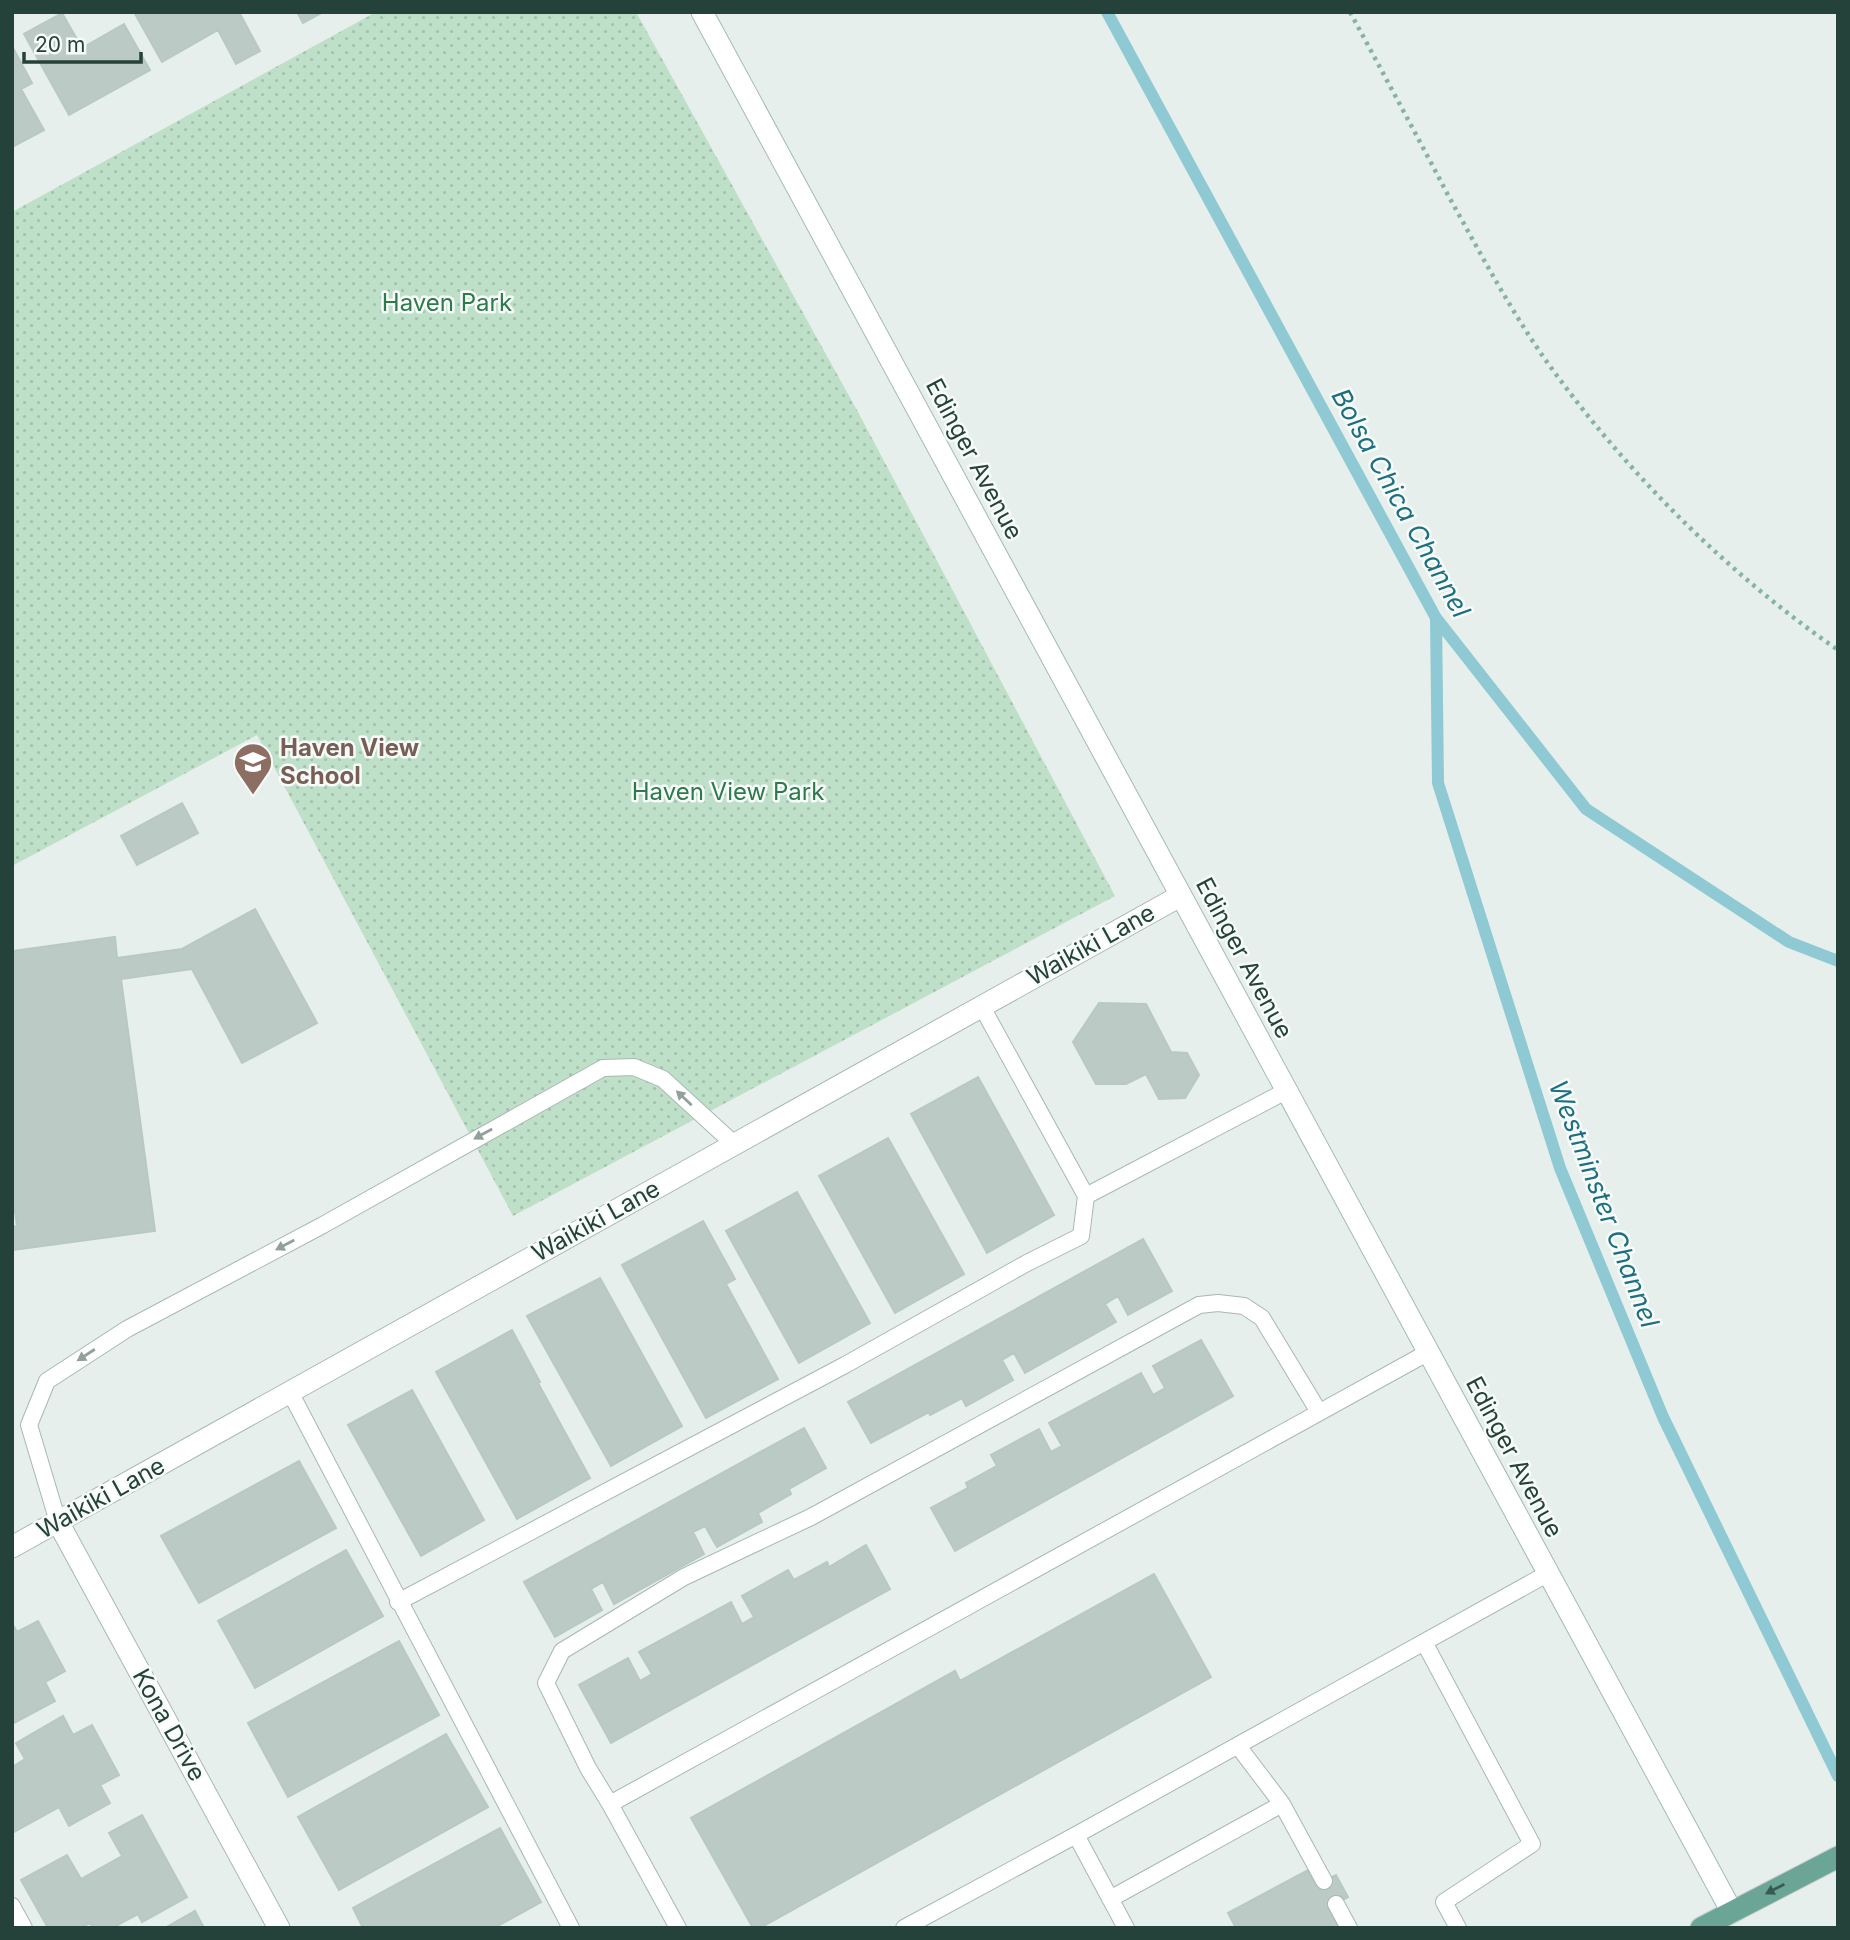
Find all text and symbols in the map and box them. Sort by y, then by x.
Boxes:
scale bar [24,21,142,65]
text: 20 m [35,32,85,57]
park label: Haven Park [382,288,512,317]
street label: Edinger Avenue [920,373,1029,544]
water label: Bolsa Chica Channel [1326,383,1478,623]
place label: Haven View School [280,733,420,790]
school or university icon: Haven View School [232,741,274,796]
park label: Haven View Park [632,777,824,806]
street label: Edinger Avenue [1190,872,1299,1043]
street label: Waikiki Lane [1022,898,1160,992]
water label: Westminster Channel [1543,1076,1666,1332]
one-way arrow [675,1090,693,1106]
one-way arrow [474,1128,493,1140]
street label: Waikiki Lane [527,1174,665,1268]
one-way arrow [275,1239,294,1251]
one-way arrow [76,1349,96,1362]
street label: Edinger Avenue [1460,1371,1569,1542]
street label: Waikiki Lane [32,1451,170,1545]
street label: Kona Drive [127,1664,212,1786]
one-way arrow [1765,1884,1785,1895]

